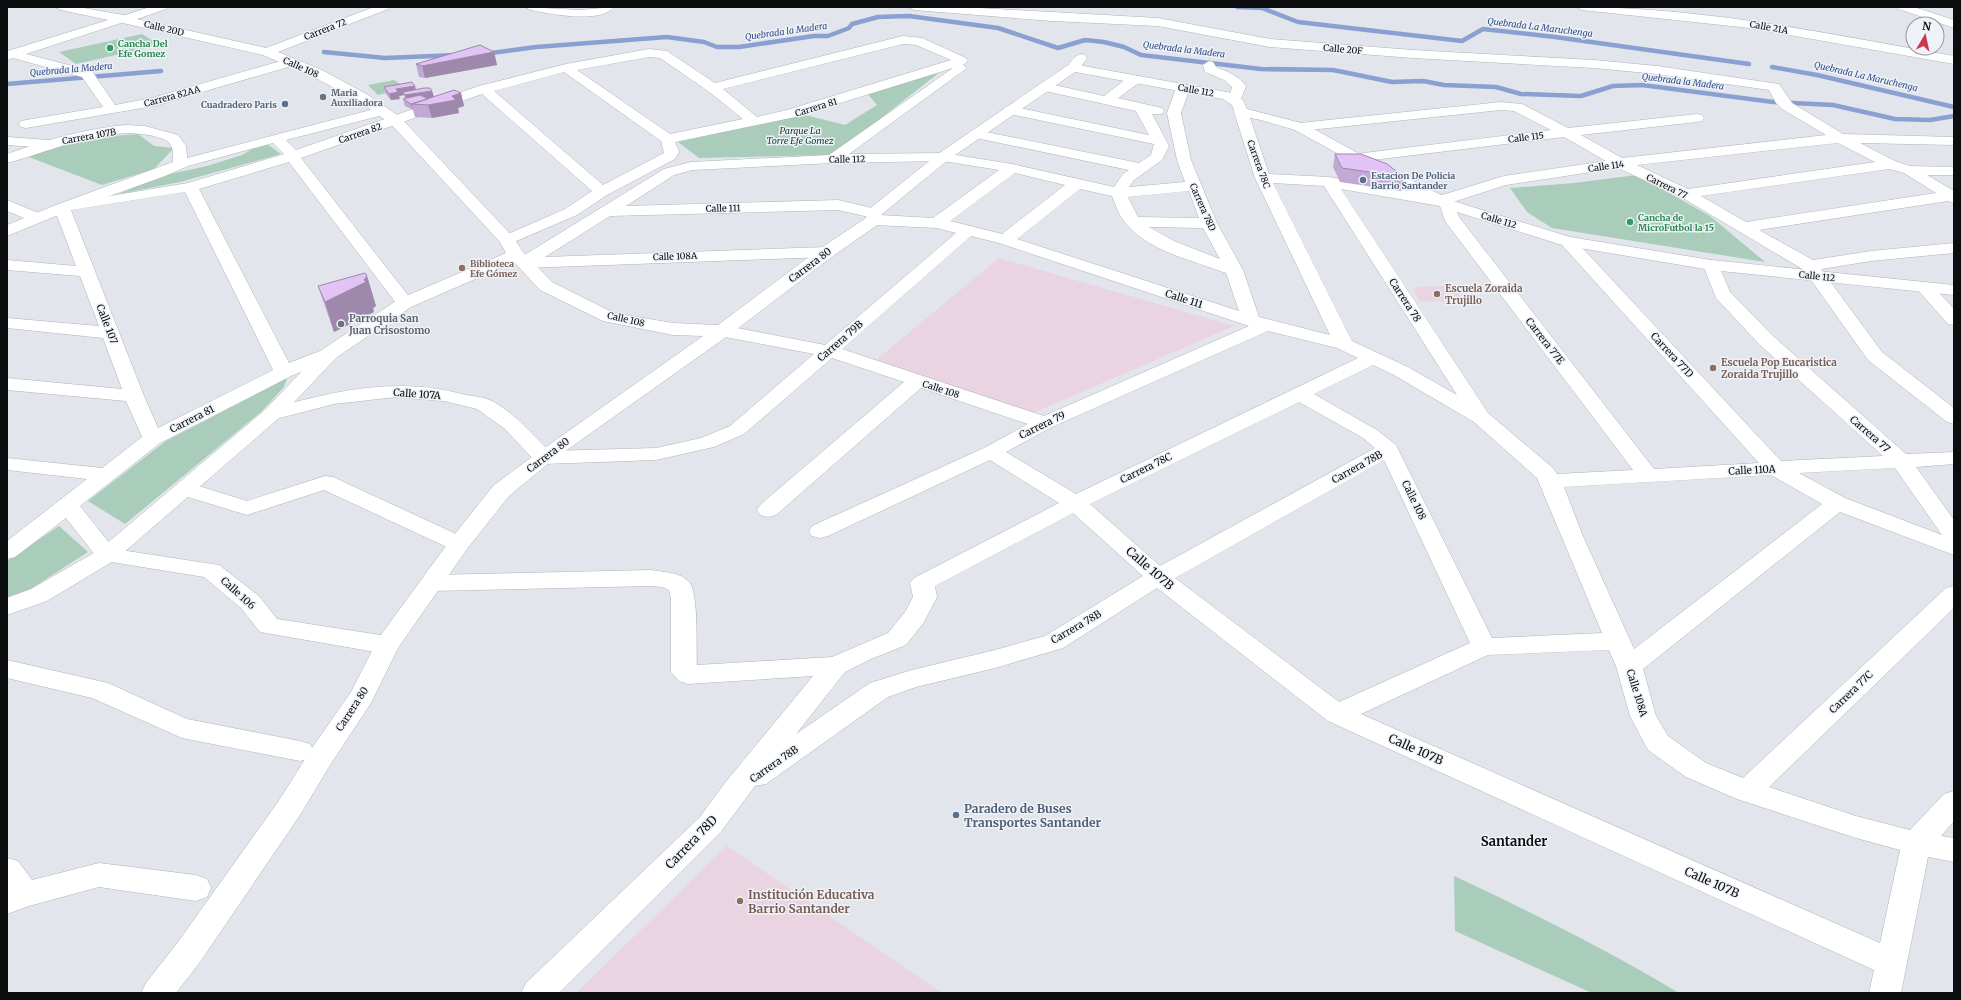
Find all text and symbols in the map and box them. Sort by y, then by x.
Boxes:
water label: Quebrada La Maruchenga [1487,15,1593,39]
street label: Carrera 72 [302,16,348,42]
north arrow [1905,16,1945,56]
street label: Calle 20D [143,18,185,38]
street label: Calle 21A [1749,18,1790,36]
text: N [1921,19,1932,34]
water label: Quebrada la Madera [744,20,828,42]
place label: Cancha Del Efe Gomez [118,38,168,59]
water label: Quebrada la Madera [1142,38,1226,60]
street label: Calle 20F [1323,42,1364,56]
marker: Cancha Del Efe Gomez [105,43,115,53]
street label: Calle 108 [281,54,321,80]
water label: Quebrada La Maruchenga [1813,59,1919,93]
water label: Quebrada la Madera [29,60,113,78]
water label: Quebrada la Madera [1641,70,1725,92]
street label: Calle 112 [1177,81,1215,99]
street label: Carrera 82AA [143,83,202,109]
place label: Maria Auxiliadora [330,87,383,108]
marker: Maria Auxiliadora [318,92,328,102]
street label: Carrera 81 [794,95,838,119]
place label: Cuadradero Paris [201,99,277,110]
marker: Cuadradero Paris [280,99,290,109]
street label: Carrera 82 [337,121,383,145]
park label: Parque La Torre Efe Gomez [766,125,834,146]
street label: Carrera 107B [61,126,117,146]
street label: Calle 115 [1507,129,1545,145]
street label: Carrera 78C [1245,138,1273,190]
street label: Calle 112 [829,153,865,165]
street label: Calle 114 [1587,158,1625,174]
place label: Estacion De Policia Barrio Santander [1371,170,1455,191]
street label: Carrera 77 [1645,171,1689,201]
marker: Estacion De Policia Barrio Santander [1358,175,1368,185]
street label: Carrera 78D [1188,181,1219,233]
street label: Calle 111 [705,202,741,214]
street label: Calle 112 [1480,209,1518,231]
place label: Cancha de MicroFutbol la 15 [1638,212,1714,233]
marker: Cancha de MicroFutbol la 15 [1625,217,1635,227]
street label: Carrera 80 [786,245,834,285]
street label: Calle 108A [653,250,698,262]
place label: Biblioteca Efe Gómez [470,258,517,279]
marker: Biblioteca Efe Gómez [457,263,467,273]
street label: Calle 112 [1798,269,1836,283]
street label: Carrera 78 [1386,276,1424,324]
place label: Escuela Zoraida Trujillo [1445,282,1523,307]
street label: Calle 111 [1164,287,1205,311]
marker: Escuela Zoraida Trujillo [1432,289,1442,299]
street label: Calle 107 [93,302,121,346]
street label: Calle 108 [606,309,646,329]
place label: Parroquia San Juan Crisostomo [348,312,430,337]
street label: Carrera 77E [1523,315,1568,367]
street label: Carrera 79B [815,317,866,364]
marker: Parroquia San Juan Crisostomo [336,319,346,329]
street label: Carrera 77D [1648,330,1696,381]
place label: Escuela Pop Eucaristica Zoraida Trujillo [1721,356,1837,381]
marker: Escuela Pop Eucaristica Zoraida Trujillo [1708,363,1718,373]
street label: Calle 108 [921,378,961,400]
street label: Calle 107A [393,386,442,402]
street label: Carrera 81 [168,402,217,436]
street label: Carrera 79 [1017,408,1067,442]
street label: Carrera 77 [1847,413,1893,455]
street label: Carrera 80 [524,435,572,475]
street label: Carrera 78B [1329,448,1385,486]
street label: Carrera 78C [1118,450,1174,486]
street label: Calle 110A [1728,462,1777,478]
street label: Calle 108 [1399,478,1429,522]
street label: Calle 107B [1123,543,1177,593]
street label: Calle 106 [218,574,258,612]
street label: Carrera 78B [1048,607,1104,647]
street label: Calle 108A [1624,668,1651,719]
street label: Carrera 77C [1826,668,1876,716]
street label: Carrera 80 [333,684,371,734]
street label: Calle 107B [1386,730,1446,768]
street label: Carrera 78B [747,742,801,785]
place label: Paradero de Buses Transportes Santander [964,801,1101,830]
marker: Paradero de Buses Transportes Santander [951,810,961,820]
street label: Carrera 78D [662,812,720,872]
district label: Santander [1481,833,1547,850]
street label: Calle 107B [1682,863,1742,901]
place label: Institución Educativa Barrio Santander [748,887,875,916]
marker: Institución Educativa Barrio Santander [735,896,745,906]

